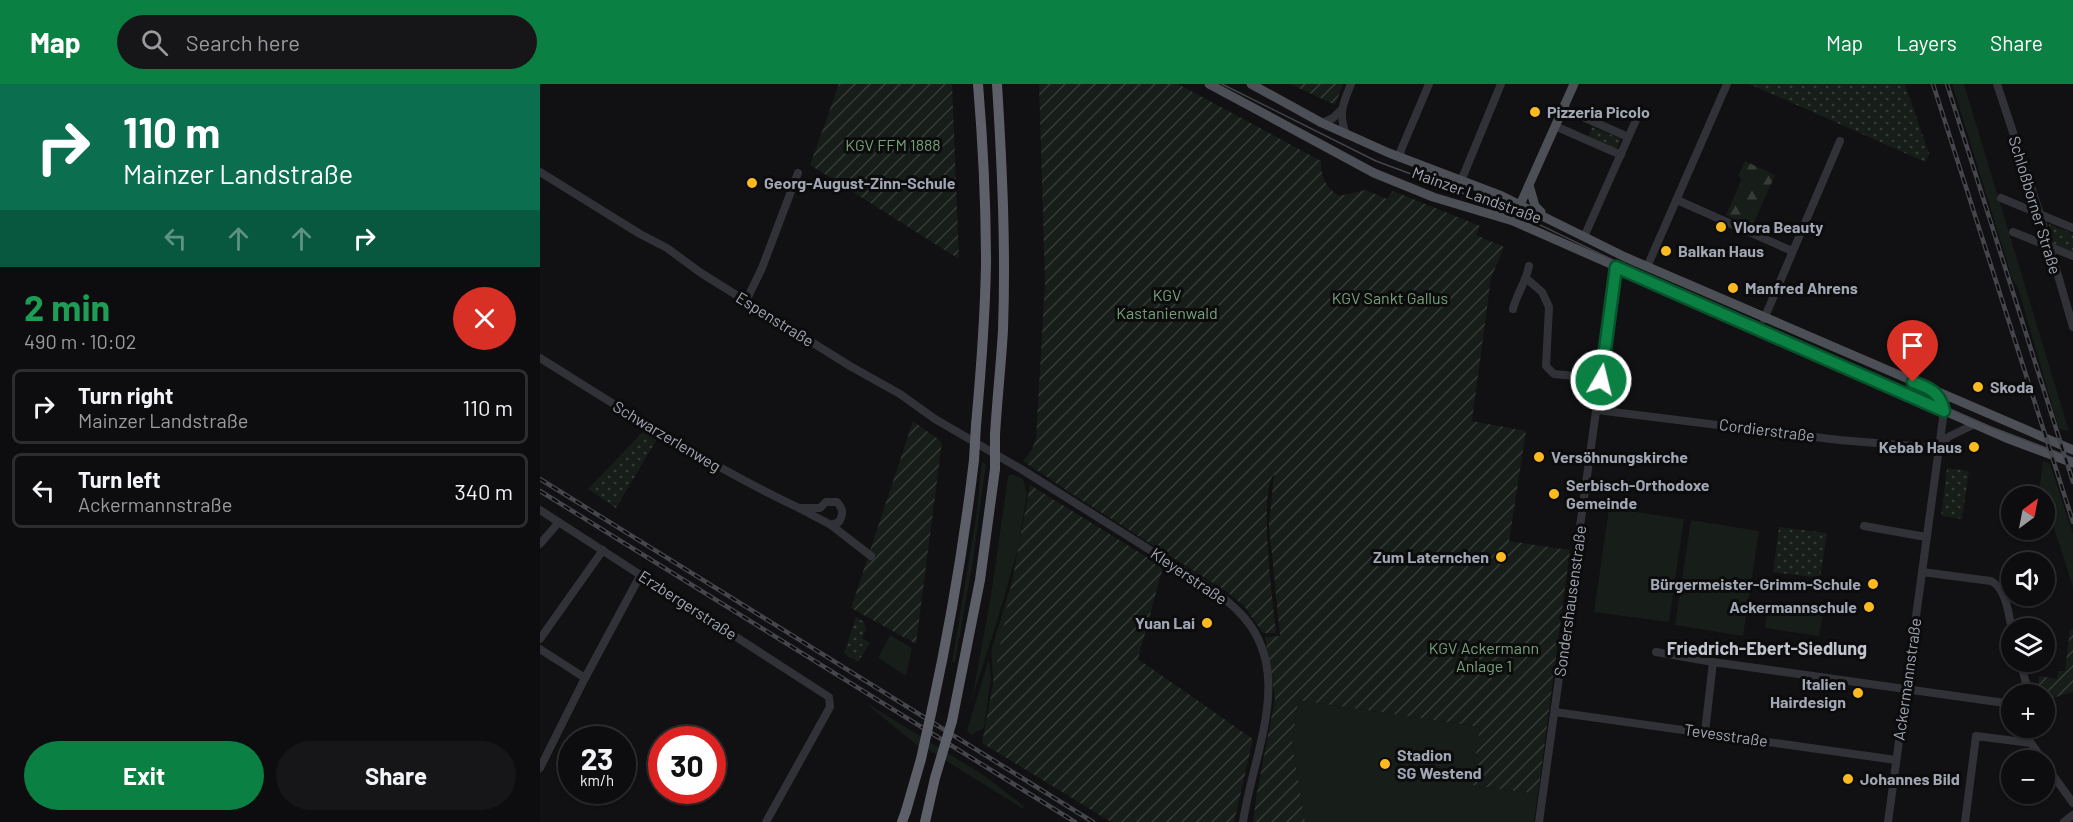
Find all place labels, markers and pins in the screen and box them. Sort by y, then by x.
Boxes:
place label: Pizzeria Picolo [1547,102,1650,121]
marker: Pizzeria Picolo [1528,105,1542,119]
place label: Georg-August-Zinn-Schule [764,173,956,192]
marker: Georg-August-Zinn-Schule [745,176,759,190]
place label: Vlora Beauty [1733,217,1823,236]
marker: Vlora Beauty [1714,220,1728,234]
place label: Balkan Haus [1678,241,1764,260]
marker: Balkan Haus [1659,244,1673,258]
place label: Manfred Ahrens [1745,278,1858,297]
marker: Manfred Ahrens [1726,281,1740,295]
pin [1887,320,1938,382]
place label: Skoda [1990,377,2034,396]
marker: Skoda [1971,380,1985,394]
place label: Kebab Haus [1879,437,1962,456]
marker: Kebab Haus [1967,440,1981,454]
place label: Versöhnungskirche [1551,447,1688,466]
marker: Versöhnungskirche [1532,450,1546,464]
place label: Serbisch-Orthodoxe Gemeinde [1566,475,1710,512]
marker: Serbisch-Orthodoxe Gemeinde [1547,487,1561,501]
place label: Zum Laternchen [1373,547,1489,566]
marker: Zum Laternchen [1494,550,1508,564]
place label: Bürgermeister-Grimm-Schule [1650,574,1861,593]
marker: Bürgermeister-Grimm-Schule [1866,577,1880,591]
place label: Ackermannschule [1729,597,1857,616]
marker: Ackermannschule [1862,600,1876,614]
place label: Yuan Lai [1135,613,1195,632]
marker: Yuan Lai [1200,616,1214,630]
place label: Italien Hairdesign [1770,674,1846,711]
marker: Italien Hairdesign [1851,686,1865,700]
place label: Stadion SG Westend [1397,745,1482,782]
marker: Stadion SG Westend [1378,757,1392,771]
place label: Johannes Bild [1860,769,1960,788]
marker: Johannes Bild [1841,772,1855,786]

